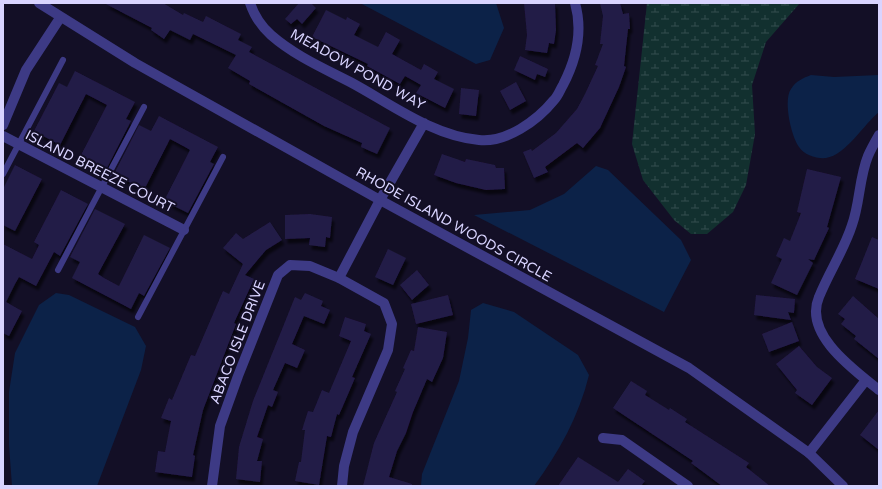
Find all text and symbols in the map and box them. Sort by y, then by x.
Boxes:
street label: MEADOW POND WAY [287,25,428,114]
street label: ISLAND BREEZE COURT [22,126,178,217]
street label: RHODE ISLAND WOODS CIRCLE [353,163,555,286]
street label: ABACO ISLE DRIVE [206,278,269,406]

